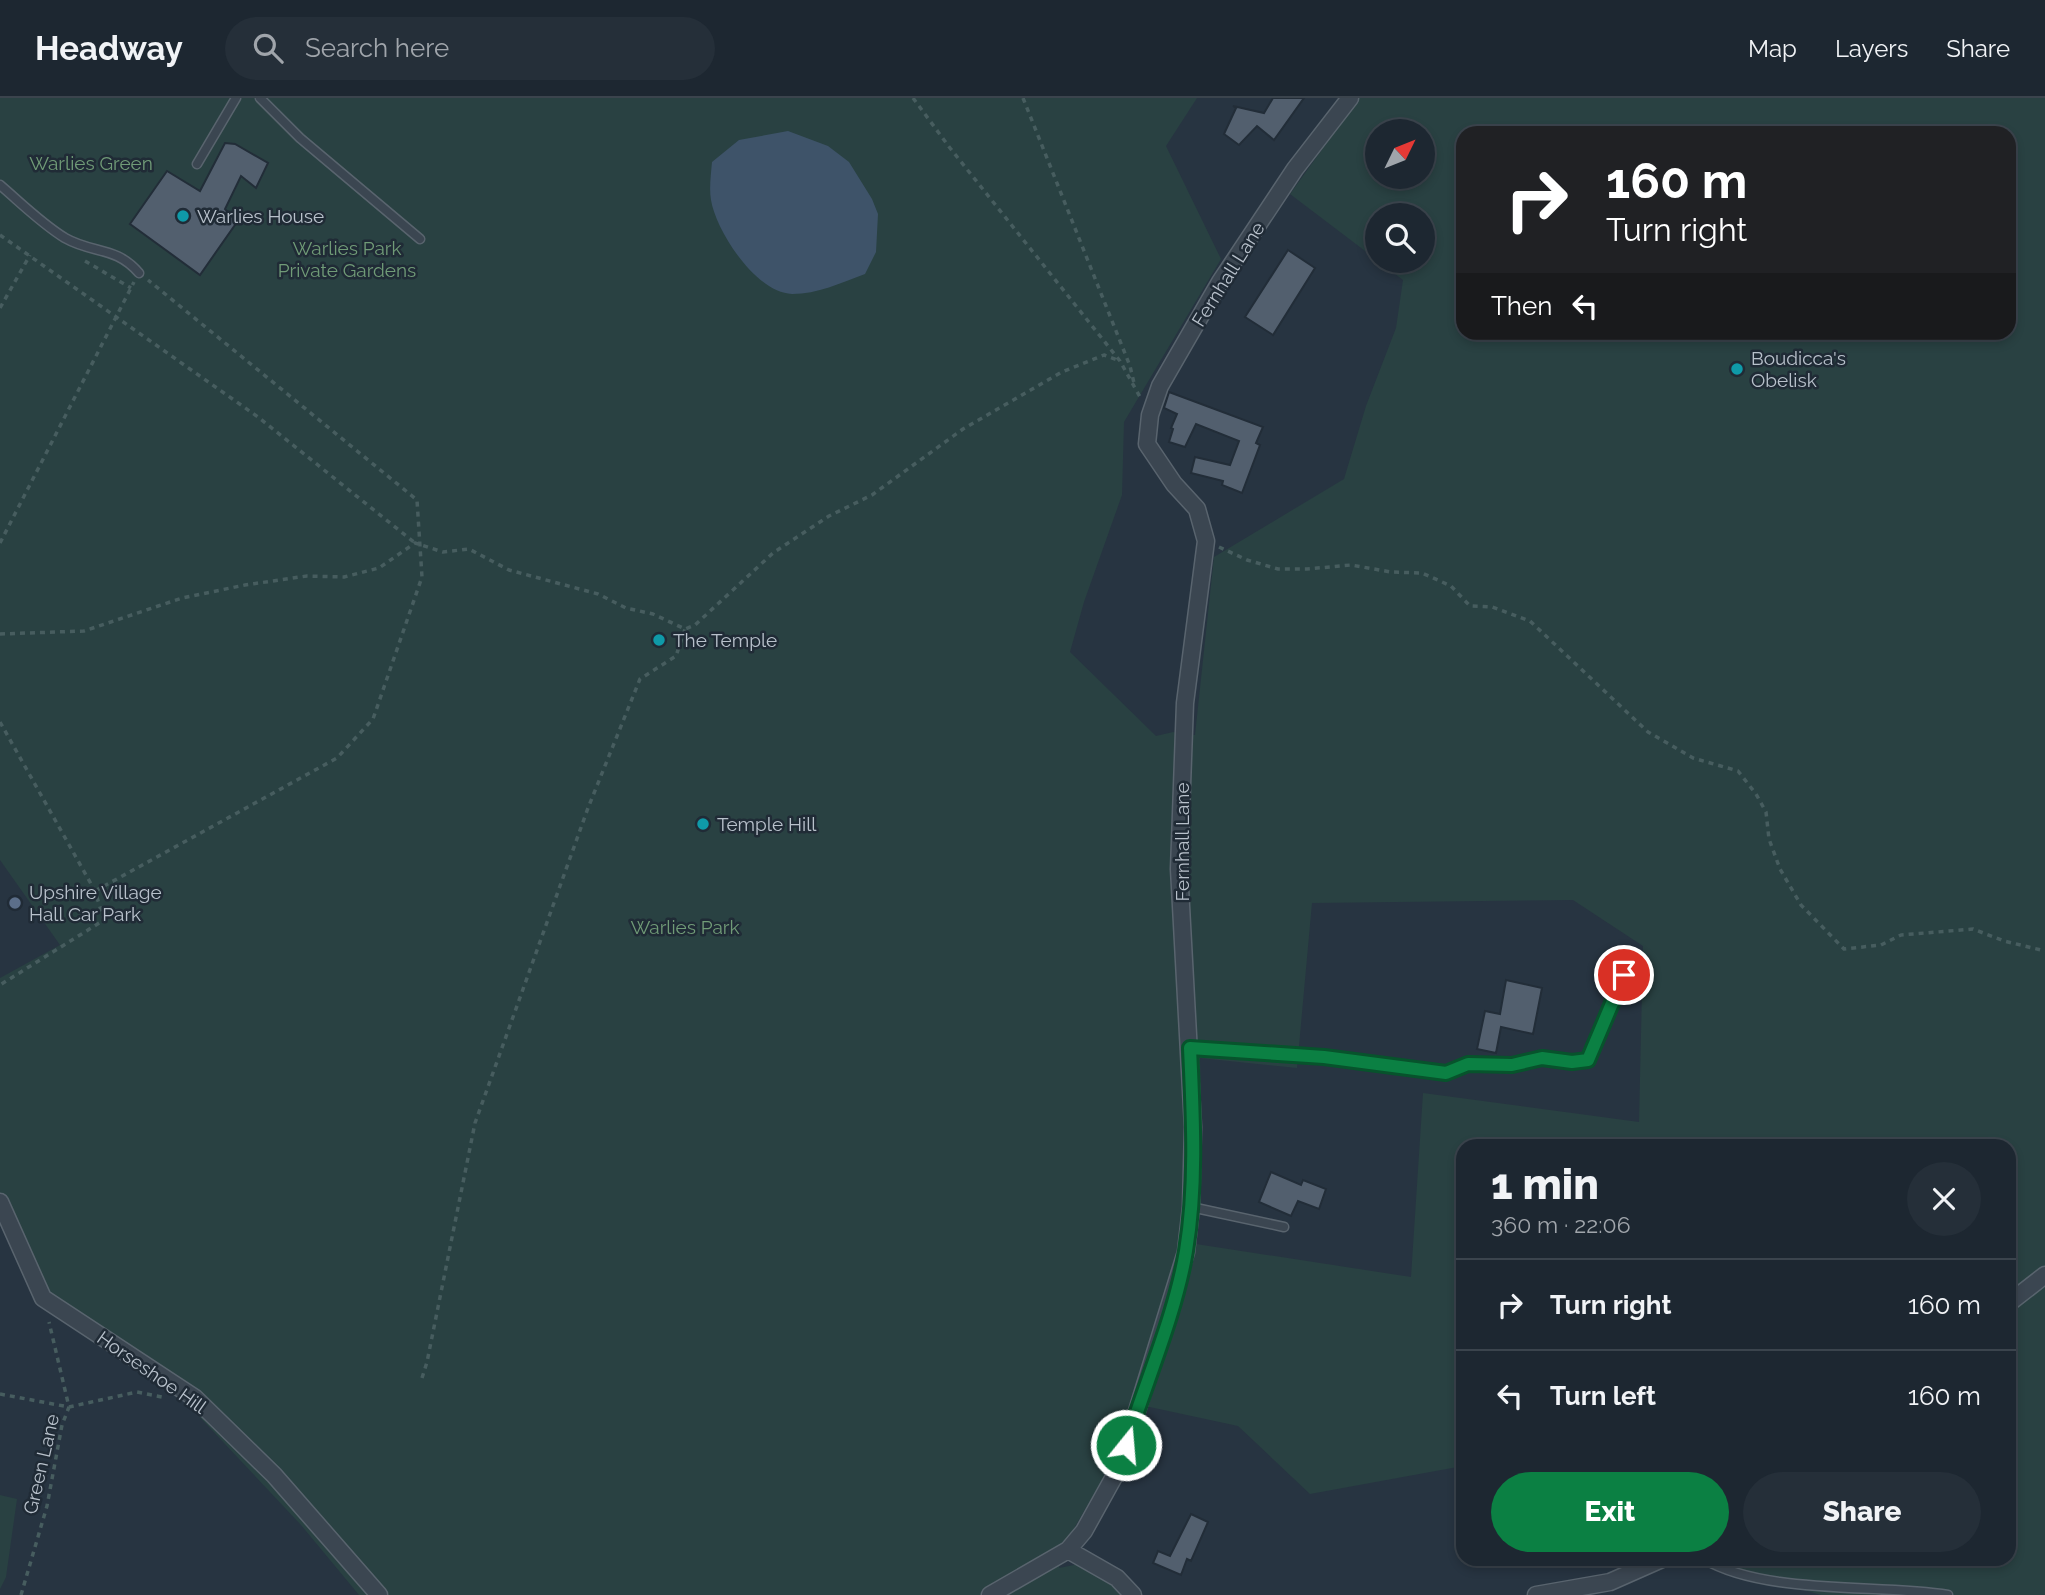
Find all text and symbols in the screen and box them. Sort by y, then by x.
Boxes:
search box [225,17,715,80]
text: Headway [35,29,183,68]
icon: search [249,29,287,67]
text: Search here [305,33,449,63]
text: Map [1748,34,1797,63]
text: Layers [1835,34,1908,63]
text: Share [1946,34,2010,63]
north arrow [1365,119,1435,189]
map controls [1365,119,1435,273]
park label: Warlies Green [29,152,153,174]
text: 160 m [1606,152,1747,209]
icon: right [1491,154,1582,245]
button: search [1365,203,1435,273]
place label: Warlies House [197,205,324,227]
marker: Warlies House [175,208,191,224]
text: Turn right [1606,211,1747,248]
street label: Fernhall Lane [1187,218,1269,330]
park label: Warlies Park Private Gardens [278,237,416,281]
icon: left [1566,287,1604,325]
text: Then [1491,291,1552,321]
place label: Boudicca's Obelisk [1751,347,1846,391]
marker: Boudicca's Obelisk [1729,361,1745,377]
place label: The Temple [673,629,777,651]
marker: The Temple [651,632,667,648]
street label: Fernhall Lane [1171,782,1193,902]
place label: Temple Hill [717,813,817,835]
marker: Temple Hill [695,816,711,832]
place label: Upshire Village Hall Car Park [29,881,162,925]
marker: Upshire Village Hall Car Park [7,895,23,911]
park label: Warlies Park [630,916,740,938]
pin [1594,945,1654,1005]
icon: arrive [1605,956,1643,994]
text: 1 min [1491,1160,1599,1209]
button: close [1907,1162,1981,1236]
text: 360 m · 22:06 [1491,1211,1631,1238]
icon: right [1491,1286,1529,1324]
text: Turn right [1550,1290,1671,1320]
text: 160 m [1908,1290,1981,1320]
street label: Horseshoe Hill [93,1326,212,1418]
icon: left [1491,1377,1529,1415]
text: Turn left [1550,1381,1656,1411]
text: 160 m [1908,1381,1981,1411]
position arrow [1089,1408,1163,1482]
street label: Green Lane [19,1412,63,1516]
button: Exit [1491,1472,1729,1552]
button: Share [1743,1472,1981,1552]

